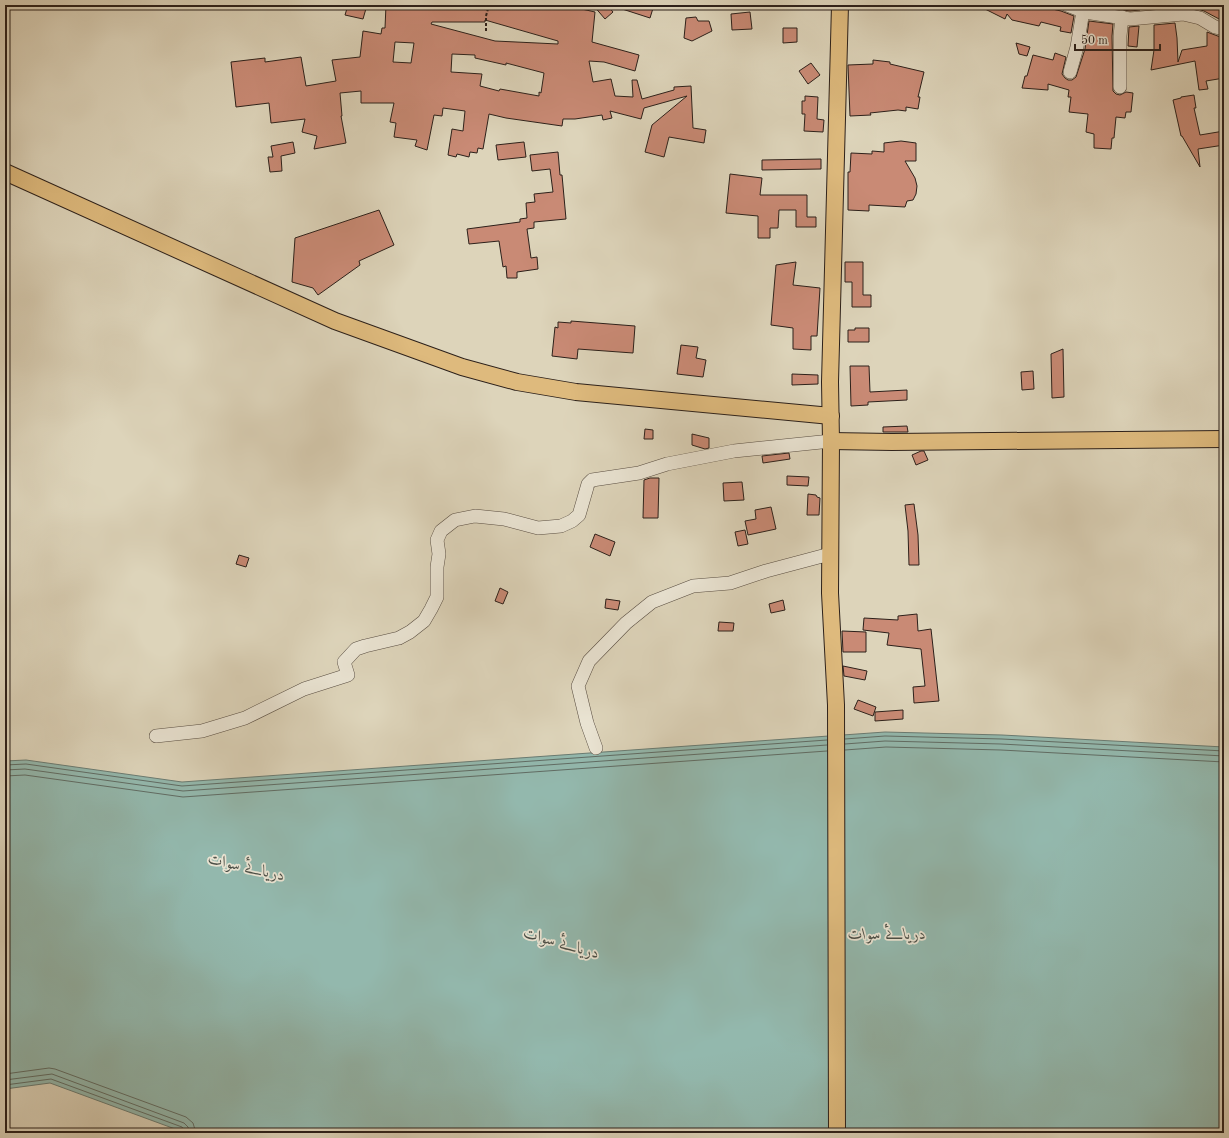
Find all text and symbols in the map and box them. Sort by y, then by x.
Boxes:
scale bar [1075,26,1160,52]
text: 50 m [1081,34,1108,47]
water label: دریائے سوات [206,847,287,886]
water label: دریائے سوات [521,922,602,963]
water label: دریائے سوات [848,923,926,944]

